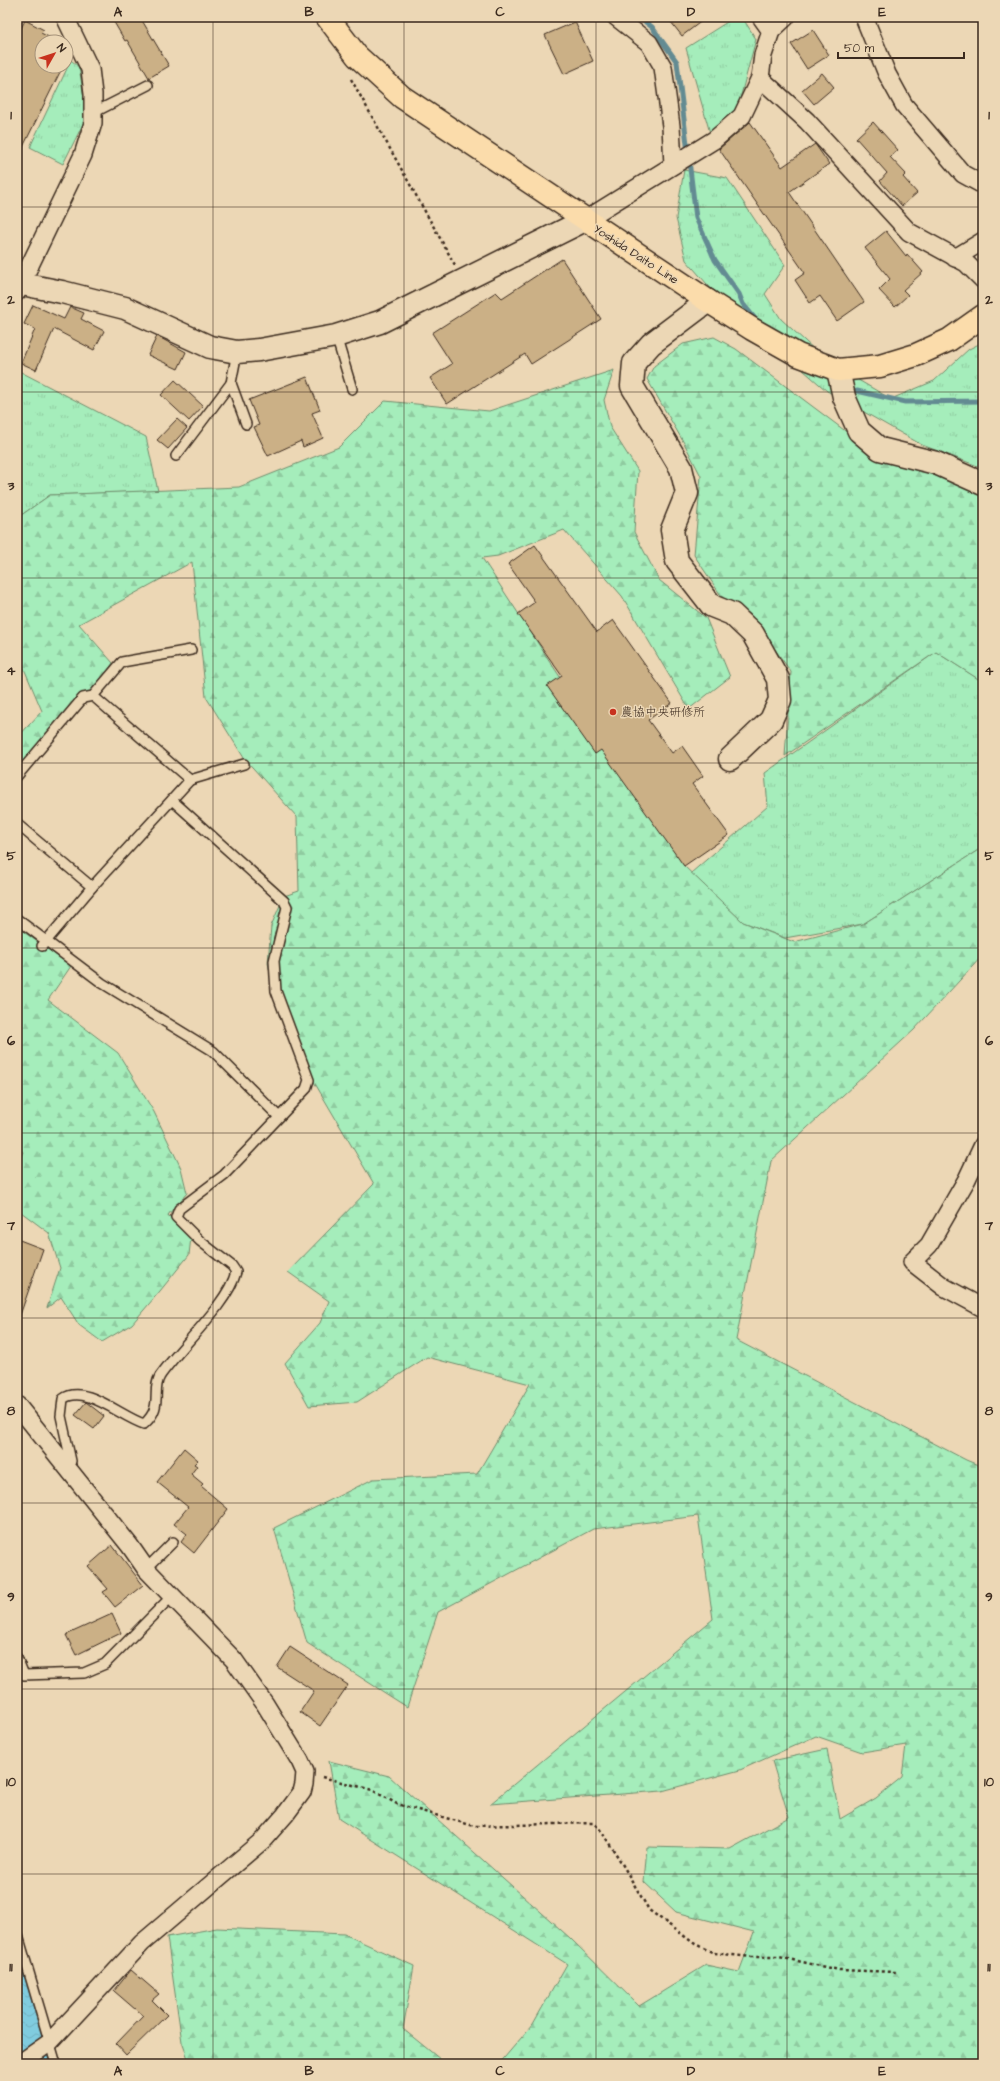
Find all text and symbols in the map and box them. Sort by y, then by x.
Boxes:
text: A [114,3,123,21]
text: B [304,3,314,21]
text: C [495,3,505,21]
text: D [687,3,696,21]
text: E [878,3,886,21]
north arrow [34,34,74,74]
scale bar [838,34,964,60]
text: 50 m [844,40,875,57]
text: N [53,41,69,55]
text: 1 [10,106,12,124]
text: 1 [988,106,990,124]
street label: Yoshida Daito Line [590,220,682,289]
text: 2 [6,291,15,309]
text: 2 [984,291,993,309]
text: 3 [7,477,15,495]
text: 3 [985,477,993,495]
text: 4 [7,662,16,680]
text: 4 [985,662,994,680]
place label: 農協中央研修所 [621,704,705,721]
marker: 農協中央研修所 [608,707,618,717]
text: 5 [6,847,16,865]
text: 5 [984,847,994,865]
text: 6 [7,1032,16,1050]
text: 6 [985,1032,994,1050]
text: 7 [6,1217,16,1235]
text: 7 [984,1217,994,1235]
text: 8 [7,1402,16,1420]
text: 8 [985,1402,994,1420]
text: 9 [7,1588,15,1606]
text: 9 [985,1588,993,1606]
text: 10 [6,1773,17,1791]
text: 10 [984,1773,995,1791]
text: 11 [9,1958,13,1976]
text: 11 [987,1958,991,1976]
text: A [114,2062,123,2080]
text: B [304,2062,314,2080]
text: C [495,2062,505,2080]
text: D [687,2062,696,2080]
text: E [878,2062,886,2080]

